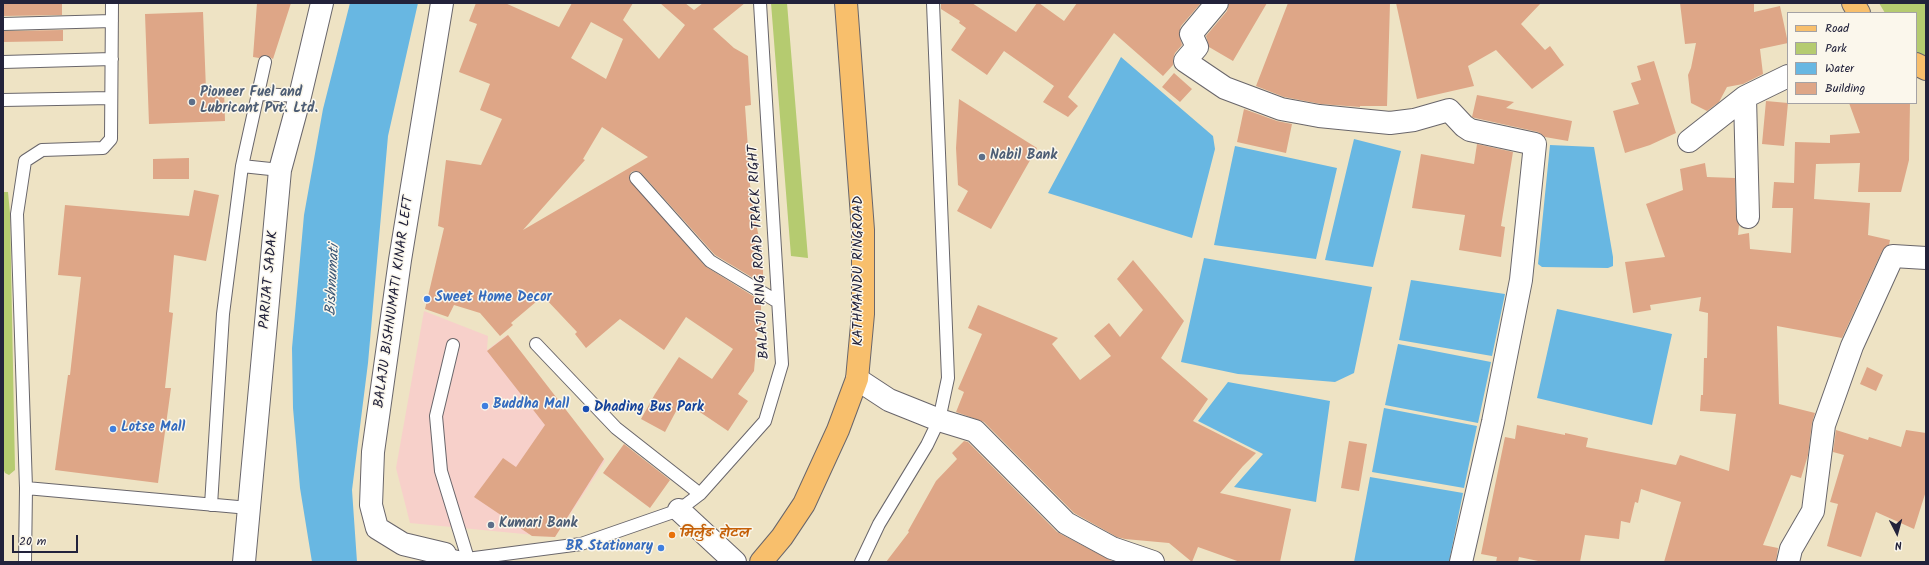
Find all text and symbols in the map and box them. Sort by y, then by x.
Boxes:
legend [1787,12,1917,104]
text: Road [1825,19,1849,38]
text: Park [1825,39,1847,58]
text: Water [1825,59,1854,78]
text: Building [1825,79,1865,98]
place label: Pioneer Fuel and Lubricant Pvt. Ltd. [200,86,318,118]
marker: Pioneer Fuel and Lubricant Pvt. Ltd. [187,97,197,107]
street label: BALAJU RING ROAD TRACK RIGHT [746,144,774,360]
place label: Nabil Bank [990,149,1057,165]
marker: Nabil Bank [977,152,987,162]
street label: BALAJU BISHNUMATI KINAR LEFT [372,195,418,409]
street label: KATHMANDU RINGROAD [852,196,868,346]
street label: PARIJAT SADAK [257,230,283,330]
water label: Bishnumati [323,244,345,316]
place label: Sweet Home Decor [435,291,552,307]
marker: Sweet Home Decor [422,294,432,304]
place label: Buddha Mall [493,398,569,414]
marker: Buddha Mall [480,401,490,411]
place label: Dhading Bus Park [594,401,704,417]
marker: Dhading Bus Park [581,404,591,414]
place label: Lotse Mall [121,421,185,437]
marker: Lotse Mall [108,424,118,434]
north arrow [1877,513,1917,553]
place label: Kumari Bank [499,517,577,533]
marker: Kumari Bank [486,520,496,530]
scale bar [14,527,80,553]
place label: मिर्लुङ होटल [680,527,749,543]
marker: मिर्लुङ होटल [667,530,677,540]
text: 20 m [19,532,46,551]
text: N [1894,536,1903,554]
place label: BR Stationary [566,540,653,556]
marker: BR Stationary [656,543,666,553]

